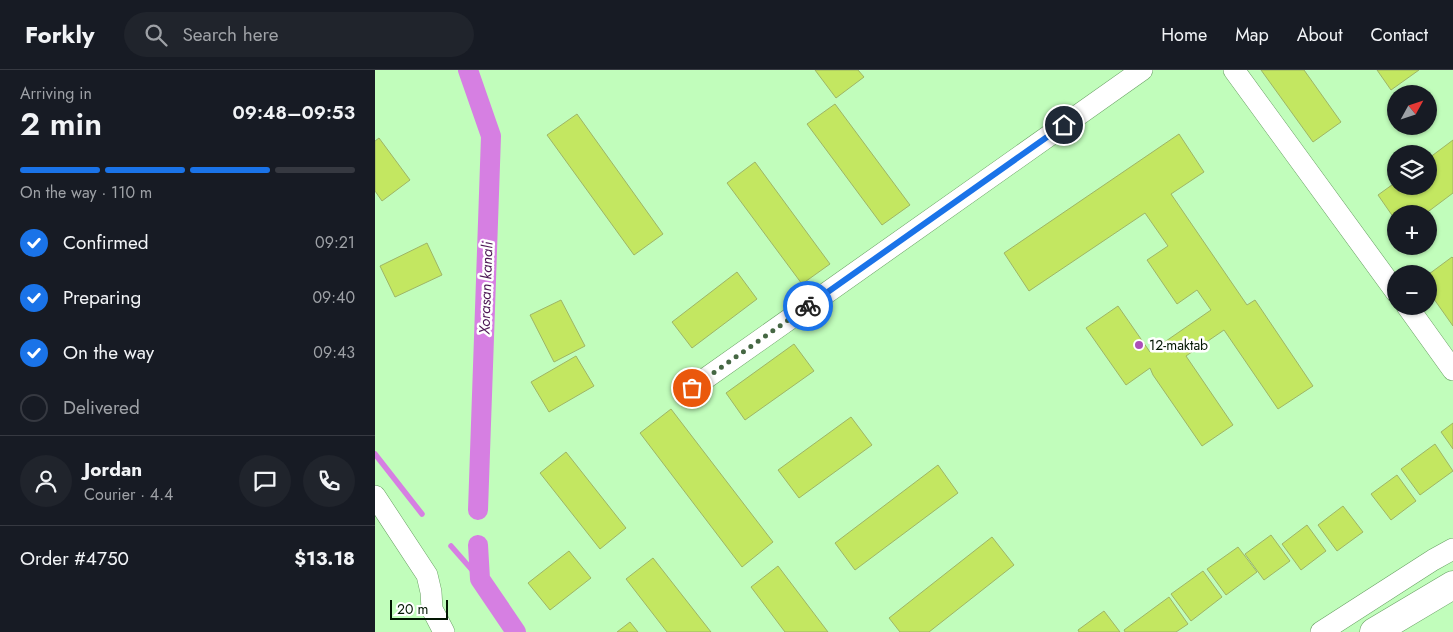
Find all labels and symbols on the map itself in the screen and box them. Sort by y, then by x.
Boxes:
north arrow [1387,85,1437,135]
pin [1043,104,1085,146]
water label: Xorasan kanali [473,241,499,336]
courier [783,281,833,331]
place label: 12-maktab [1149,335,1208,355]
marker: 12-maktab [1133,339,1145,351]
pin [671,367,713,409]
scale bar [390,597,447,620]

